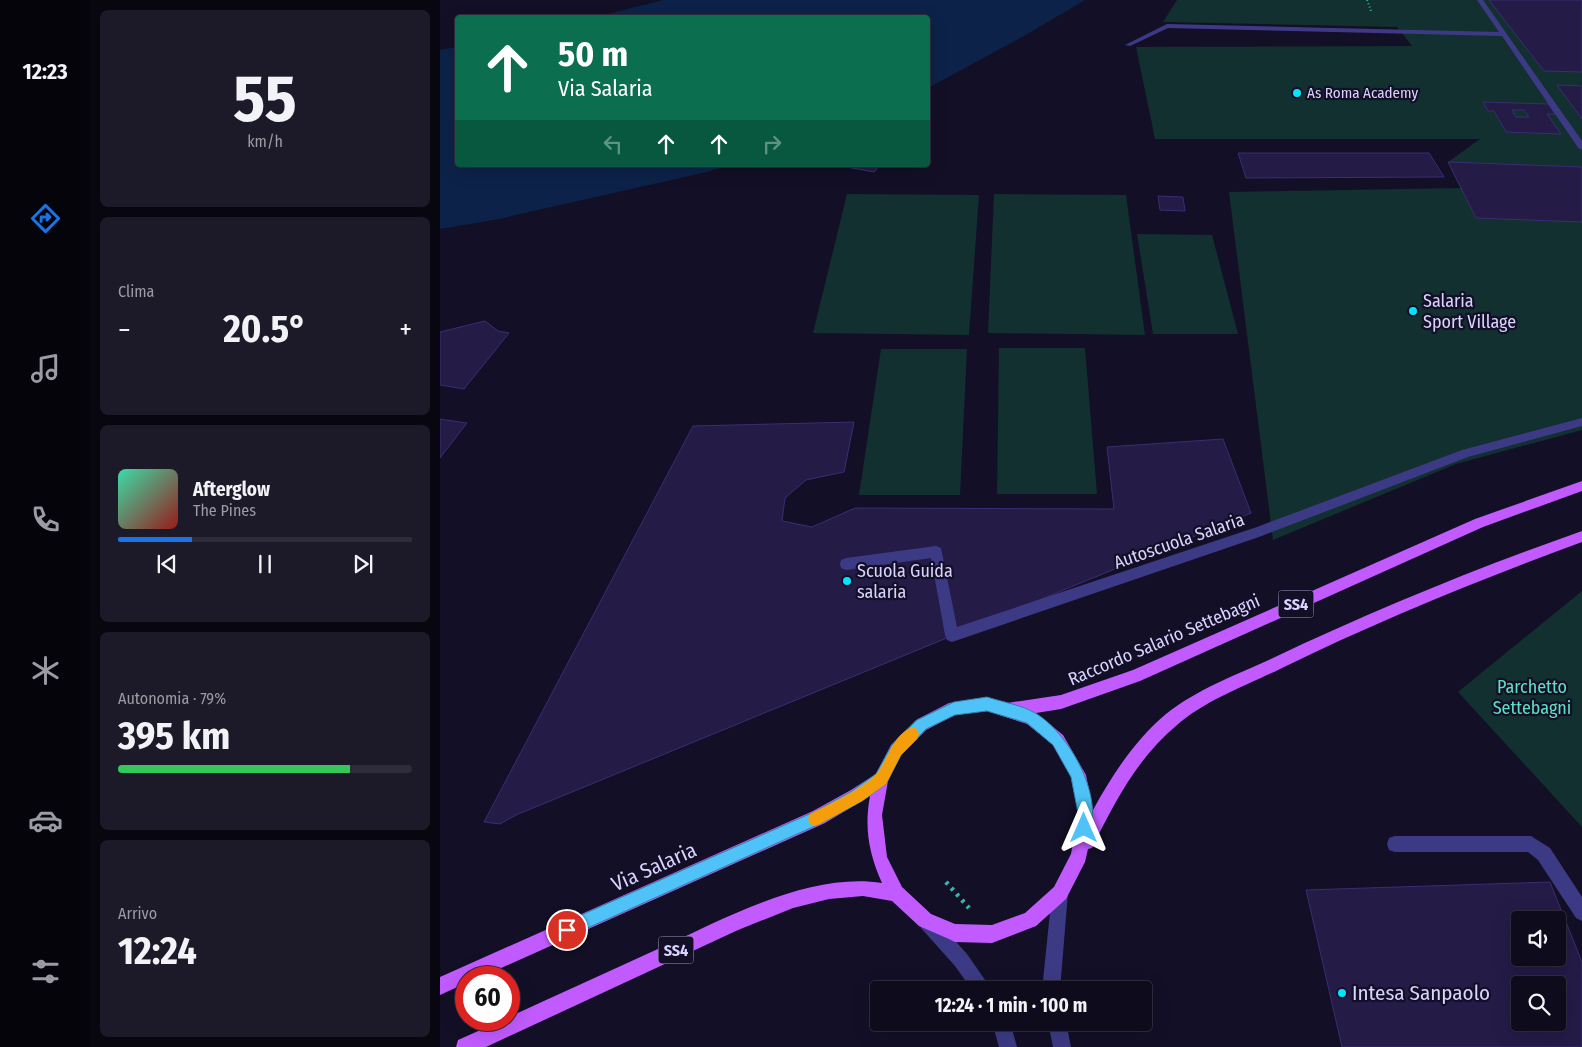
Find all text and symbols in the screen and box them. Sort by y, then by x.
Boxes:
text: 50 m [558,33,628,75]
icon: ahead [475,35,540,100]
text: 12:23 [22,58,68,85]
text: 55 [233,60,297,138]
text: Via Salaria [558,75,653,102]
place label: As Roma Academy [1307,84,1418,102]
marker: As Roma Academy [1291,87,1303,99]
icon: left [599,130,627,158]
icon: ahead [652,130,680,158]
icon: ahead [705,130,733,158]
icon: right [758,130,786,158]
text: km/h [247,132,283,151]
icon: directions [28,201,63,236]
text: Clima [118,282,154,301]
place label: Salaria Sport Village [1423,290,1516,333]
marker: Salaria Sport Village [1407,305,1419,317]
text: 20.5° [223,306,307,352]
text: − [118,313,131,346]
text: + [399,313,412,346]
icon: music [28,351,63,386]
text: Afterglow [193,478,270,501]
text: The Pines [193,501,256,520]
icon: phone [28,502,63,537]
street label: Autoscuola Salaria [1111,508,1247,574]
icon: previous [153,550,181,578]
icon: pause [251,550,279,578]
icon: next [349,550,377,578]
place label: Scuola Guida salaria [857,560,953,603]
marker: Scuola Guida salaria [841,575,853,587]
street label: Raccordo Salario Settebagni [1065,590,1263,690]
road number: SS4 [1278,590,1314,618]
icon: climate [28,653,63,688]
park label: Parchetto Settebagni [1493,676,1571,719]
text: Autonomia · 79% [118,689,226,708]
text: 395 km [118,713,230,759]
position arrow [1057,801,1109,853]
icon: car [28,803,63,838]
street label: Via Salaria [607,837,701,897]
text: Arrivo [118,904,157,923]
pin [546,909,588,951]
map controls [1511,911,1566,1031]
button: sound [1511,911,1566,966]
icon: arrive [553,916,581,944]
text: 12:24 [118,928,197,974]
road number: SS4 [658,936,694,964]
icon: filters [28,954,63,989]
speed limit sign: 60 [455,966,520,1031]
button: search [1511,976,1566,1031]
place label: Intesa Sanpaolo [1352,980,1490,1006]
marker: Intesa Sanpaolo [1336,987,1348,999]
text: 12:24 · 1 min · 100 m [935,994,1087,1017]

